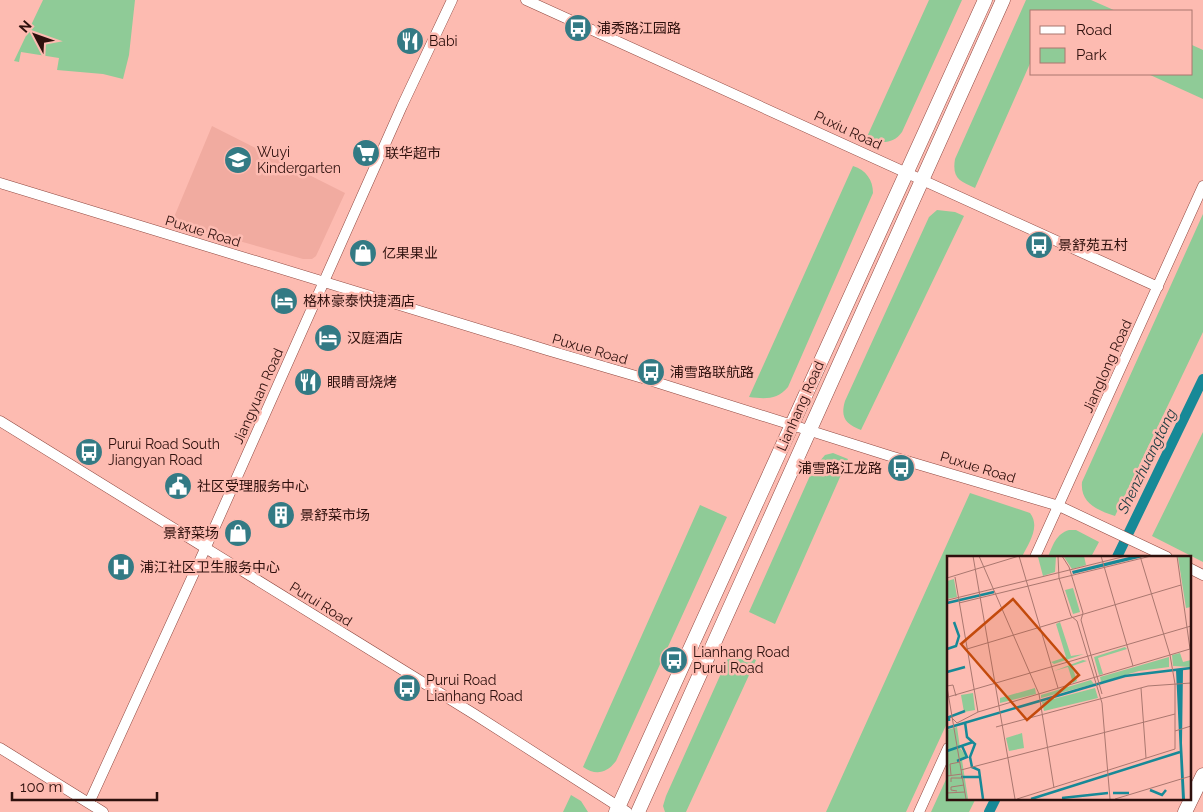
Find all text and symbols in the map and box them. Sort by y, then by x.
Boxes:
north arrow [10,10,60,60]
legend [1030,10,1193,75]
bus stop icon: 浦秀路江园路 [563,13,593,43]
text: N [16,17,35,36]
place label: 浦秀路江园路 [597,20,681,36]
text: Road [1076,21,1112,39]
restaurant icon: Babi [395,26,425,56]
place label: Babi [429,33,458,49]
text: Park [1076,46,1107,64]
street label: Puxiu Road [812,107,884,153]
supermarket icon: 联华超市 [351,138,381,168]
place label: Wuyi Kindergarten [257,144,341,176]
school or university icon: Wuyi Kindergarten [223,145,253,175]
place label: 联华超市 [385,145,441,161]
street label: Puxue Road [163,212,243,250]
bus stop icon: 景舒苑五村 [1024,230,1054,260]
place label: 景舒苑五村 [1058,237,1128,253]
shop icon: 亿果果业 [348,238,378,268]
place label: 亿果果业 [382,245,438,261]
hotel icon: 格林豪泰快捷酒店 [269,286,299,316]
place label: 格林豪泰快捷酒店 [303,293,415,309]
street label: Jianglong Road [1079,317,1135,415]
hotel icon: 汉庭酒店 [313,323,343,353]
place label: 汉庭酒店 [347,330,403,346]
street label: Puxue Road [550,331,630,367]
street label: Jiangyuan Road [230,346,286,446]
bus stop icon: 浦雪路联航路 [636,357,666,387]
street label: Lianhang Road [773,359,827,453]
place label: 浦雪路联航路 [670,364,754,380]
restaurant icon: 眼睛哥烧烤 [293,367,323,397]
place label: 眼睛哥烧烤 [327,374,397,390]
water label: Shenzhuangtang [1113,405,1180,517]
place label: Purui Road South Jiangyan Road [108,436,220,468]
bus stop icon: Purui Road South Jiangyan Road [74,437,104,467]
street label: Puxue Road [938,448,1018,486]
bus stop icon: 浦雪路江龙路 [886,453,916,483]
place label: 浦雪路江龙路 [798,460,882,476]
public building icon: 社区受理服务中心 [163,471,193,501]
place label: 社区受理服务中心 [197,478,309,494]
building icon: 景舒菜市场 [266,500,296,530]
place label: 景舒菜市场 [300,507,370,523]
shop icon: 景舒菜场 [223,518,253,548]
place label: 景舒菜场 [163,525,219,541]
hospital icon: 浦江社区卫生服务中心 [106,552,136,582]
inset map [947,556,1190,800]
place label: 浦江社区卫生服务中心 [140,559,280,575]
street label: Purui Road [287,579,355,629]
place label: Lianhang Road Purui Road [693,644,790,676]
bus stop icon: Lianhang Road Purui Road [659,645,689,675]
place label: Purui Road Lianhang Road [426,672,523,704]
bus stop icon: Purui Road Lianhang Road [392,673,422,703]
scale bar [12,770,158,802]
text: 100 m [20,778,62,796]

